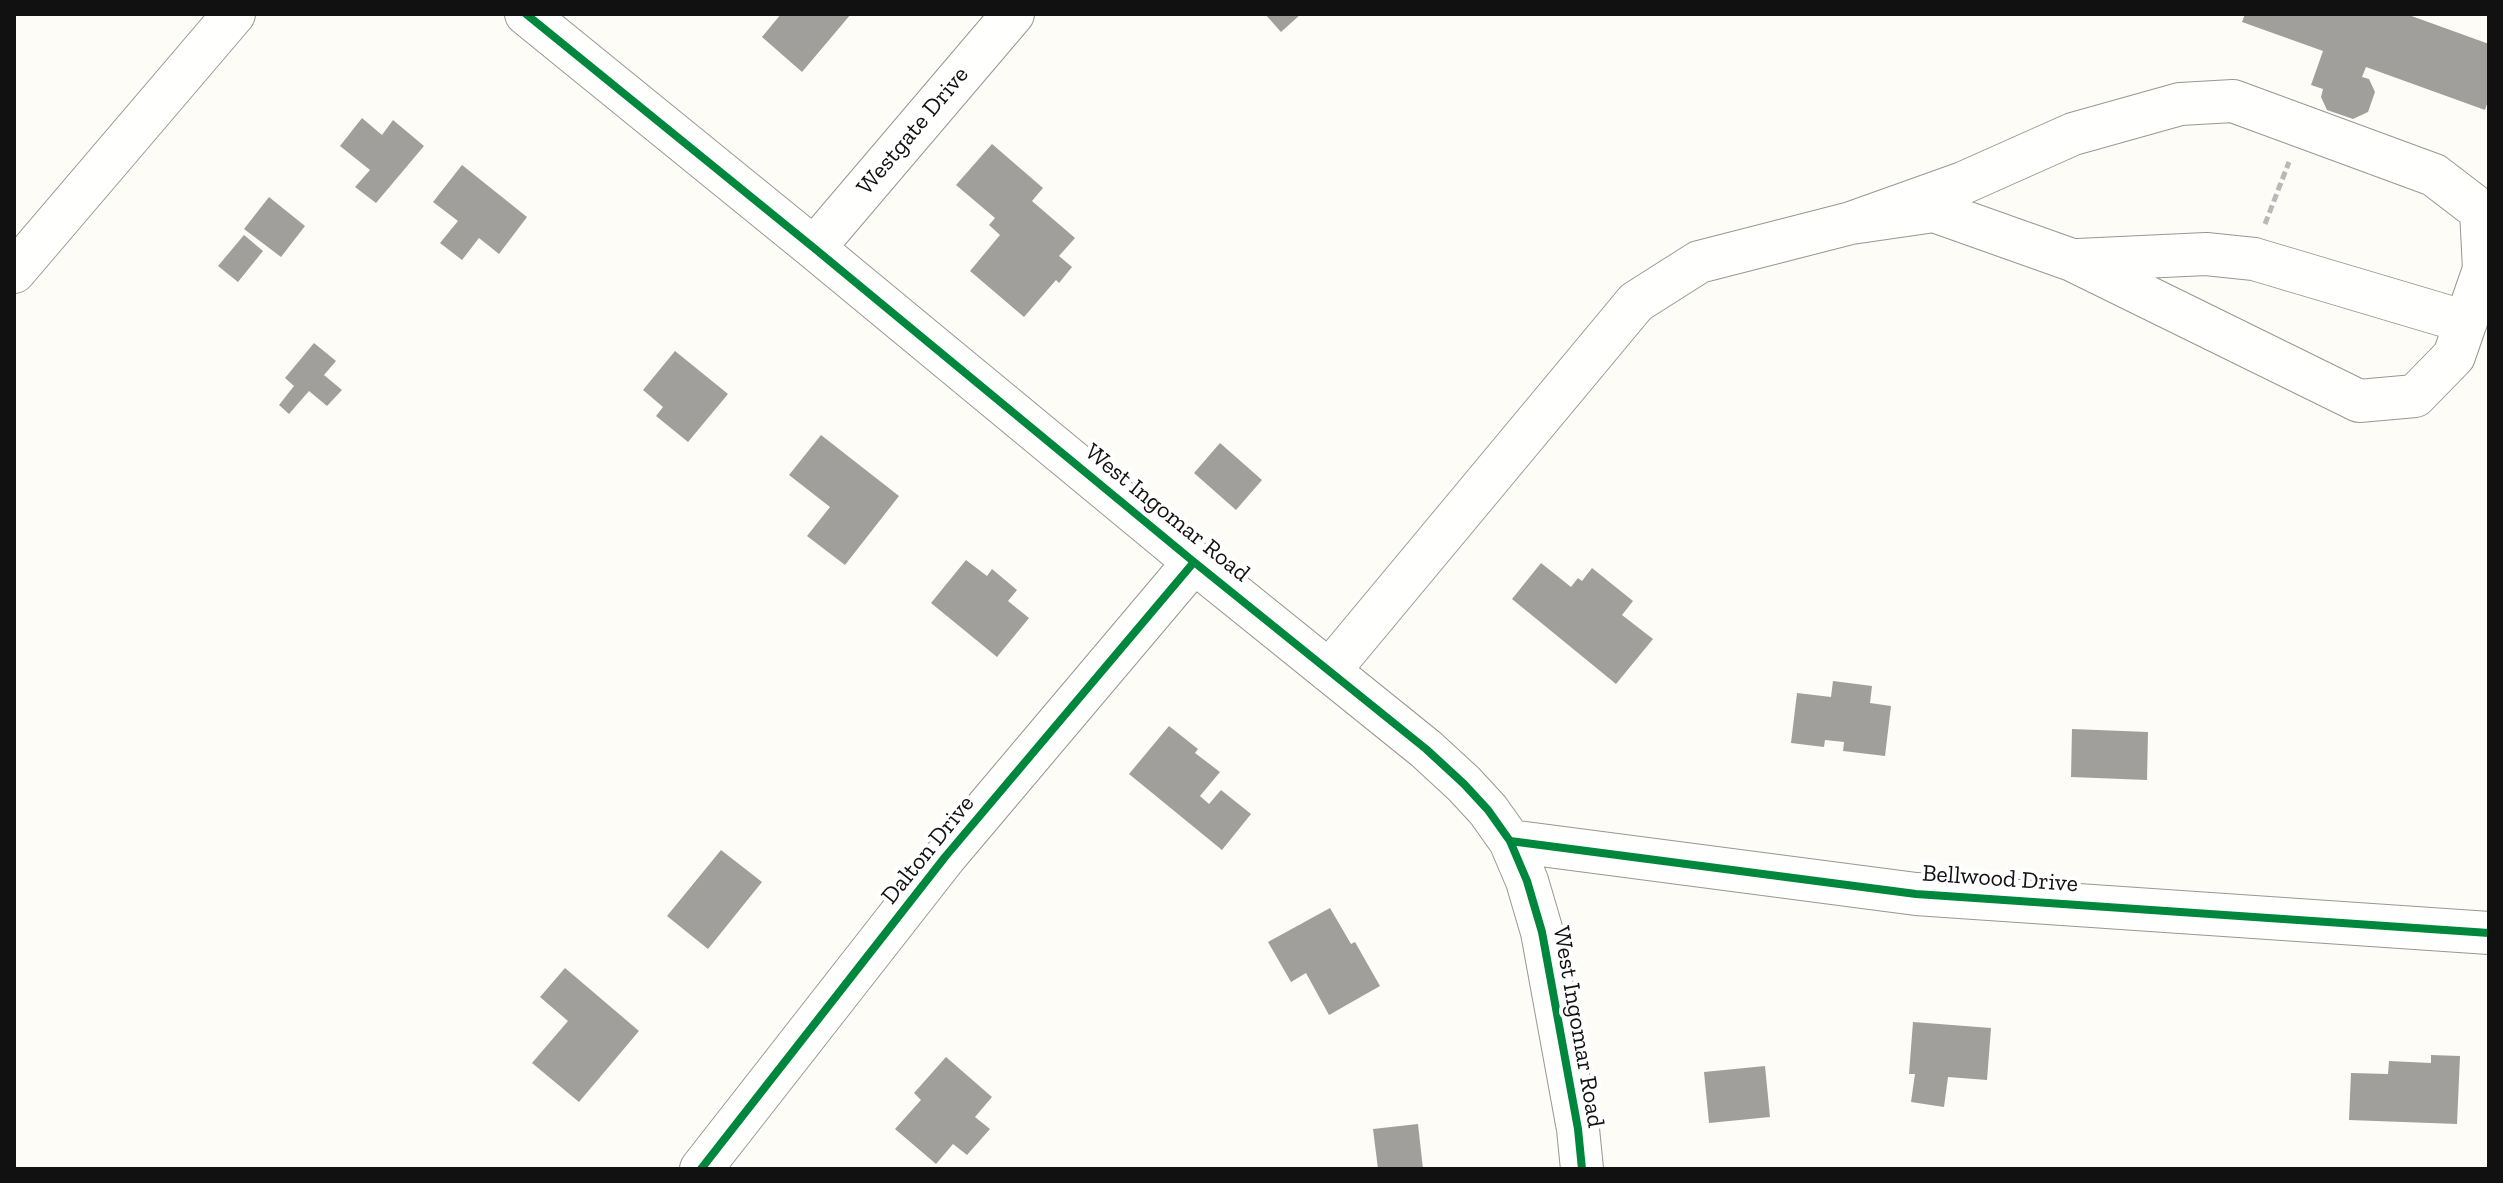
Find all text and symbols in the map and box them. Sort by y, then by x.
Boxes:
street label: Westgate Drive [851,61,975,201]
street label: West Ingomar Road [1079,438,1255,588]
street label: Dalton Drive [875,790,981,910]
street label: Bellwood Drive [1921,859,2079,899]
street label: West Ingomar Road [1546,924,1610,1130]

